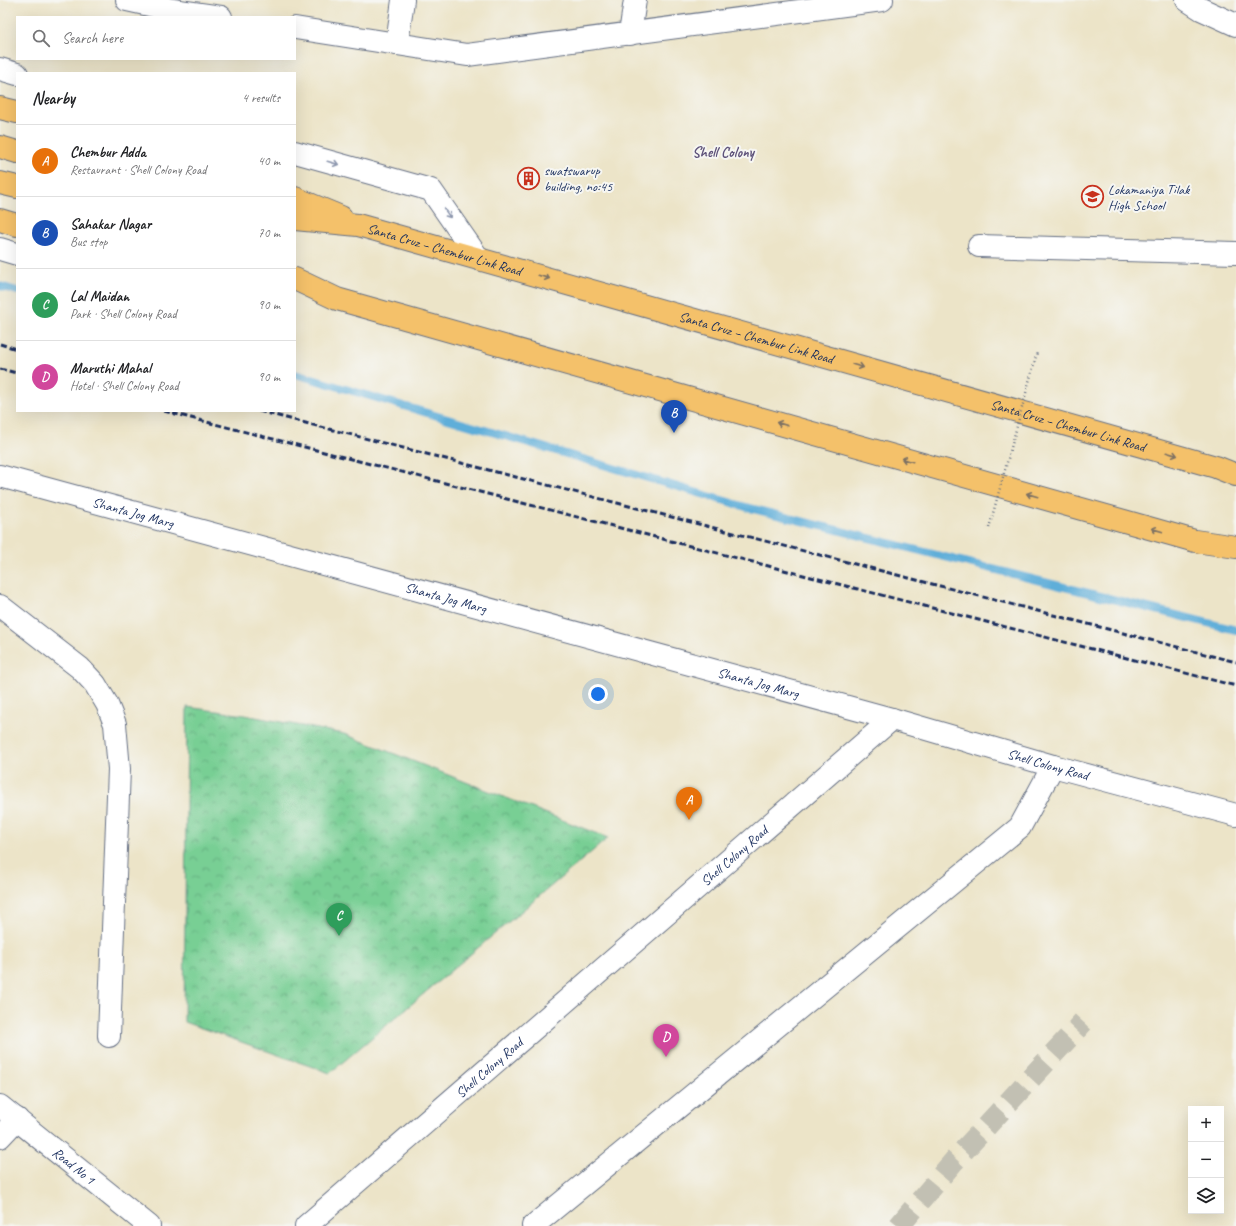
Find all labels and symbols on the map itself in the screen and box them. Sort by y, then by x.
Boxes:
district label: Shell Colony [692,143,756,162]
one-way arrow [326,159,339,167]
place label: swatswarup building, no:45 [544,162,613,195]
building icon: swatswarup building, no:45 [516,165,542,191]
place label: Lokamaniya Tilak High School [1108,181,1190,214]
school or university icon: Lokamaniya Tilak High School [1079,184,1105,210]
one-way arrow [443,207,451,218]
street label: Santa Cruz – Chembur Link Road [365,220,526,280]
one-way arrow [537,274,550,281]
street label: Santa Cruz – Chembur Link Road [677,307,838,368]
one-way arrow [851,363,864,370]
street label: Santa Cruz – Chembur Link Road [989,395,1150,456]
pin: B [661,400,687,433]
one-way arrow [775,420,788,427]
one-way arrow [1165,451,1178,458]
one-way arrow [901,455,914,463]
one-way arrow [1026,491,1039,498]
street label: Shanta Jog Marg [91,493,177,532]
one-way arrow [1151,526,1164,533]
street label: Shanta Jog Marg [403,578,489,617]
street label: Shanta Jog Marg [716,663,802,702]
your location [588,684,608,704]
street label: Shell Colony Road [1006,745,1093,784]
pin: A [676,787,702,820]
street label: Shell Colony Road [697,820,773,889]
pin: C [326,903,352,936]
pin: D [653,1024,679,1057]
street label: Shell Colony Road [452,1032,528,1101]
street label: Road No 1 [49,1143,99,1188]

